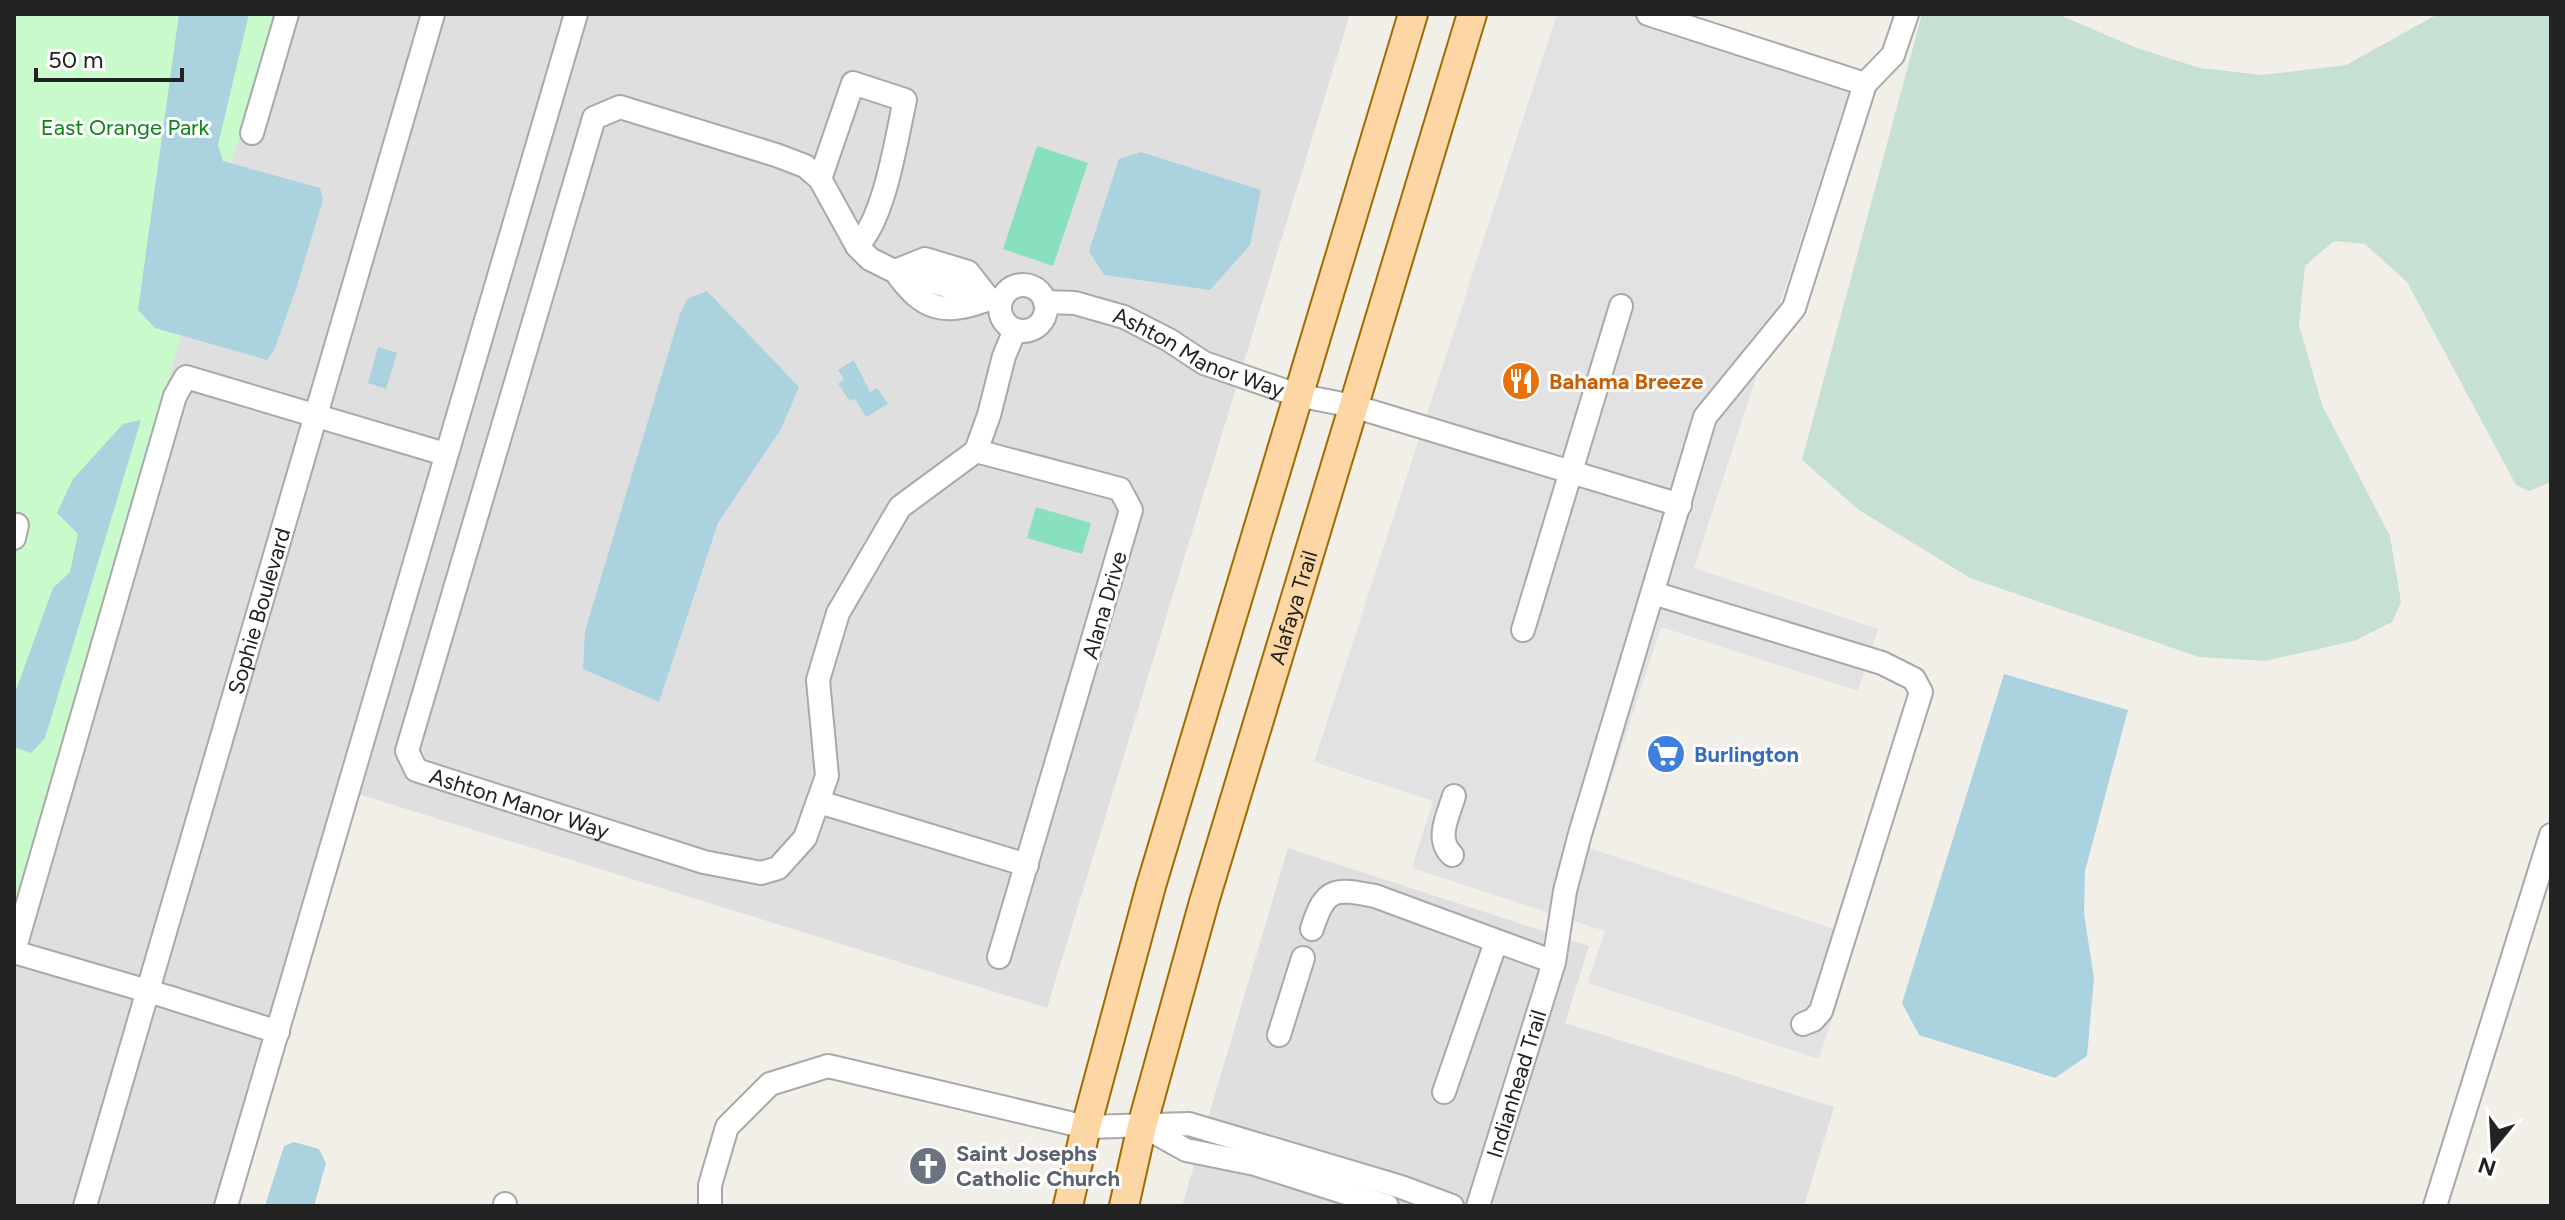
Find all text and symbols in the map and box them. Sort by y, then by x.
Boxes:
scale bar [36,32,182,82]
text: 50 m [48,45,104,74]
park label: East Orange Park [41,114,210,141]
street label: Ashton Manor Way [1110,302,1288,404]
restaurant icon: Bahama Breeze [1500,360,1542,402]
place label: Bahama Breeze [1549,368,1703,395]
street label: Sophie Boulevard [222,525,296,697]
street label: Alafaya Trail [1263,547,1323,668]
street label: Alana Drive [1076,548,1133,662]
supermarket icon: Burlington [1645,733,1687,775]
place label: Burlington [1694,741,1799,768]
street label: Ashton Manor Way [426,762,613,845]
street label: Indianhead Trail [1481,1007,1552,1161]
north arrow [2453,1108,2533,1188]
place label: Saint Josephs Catholic Church [956,1140,1120,1192]
church icon: Saint Josephs Catholic Church [907,1145,949,1187]
text: N [2475,1151,2499,1182]

